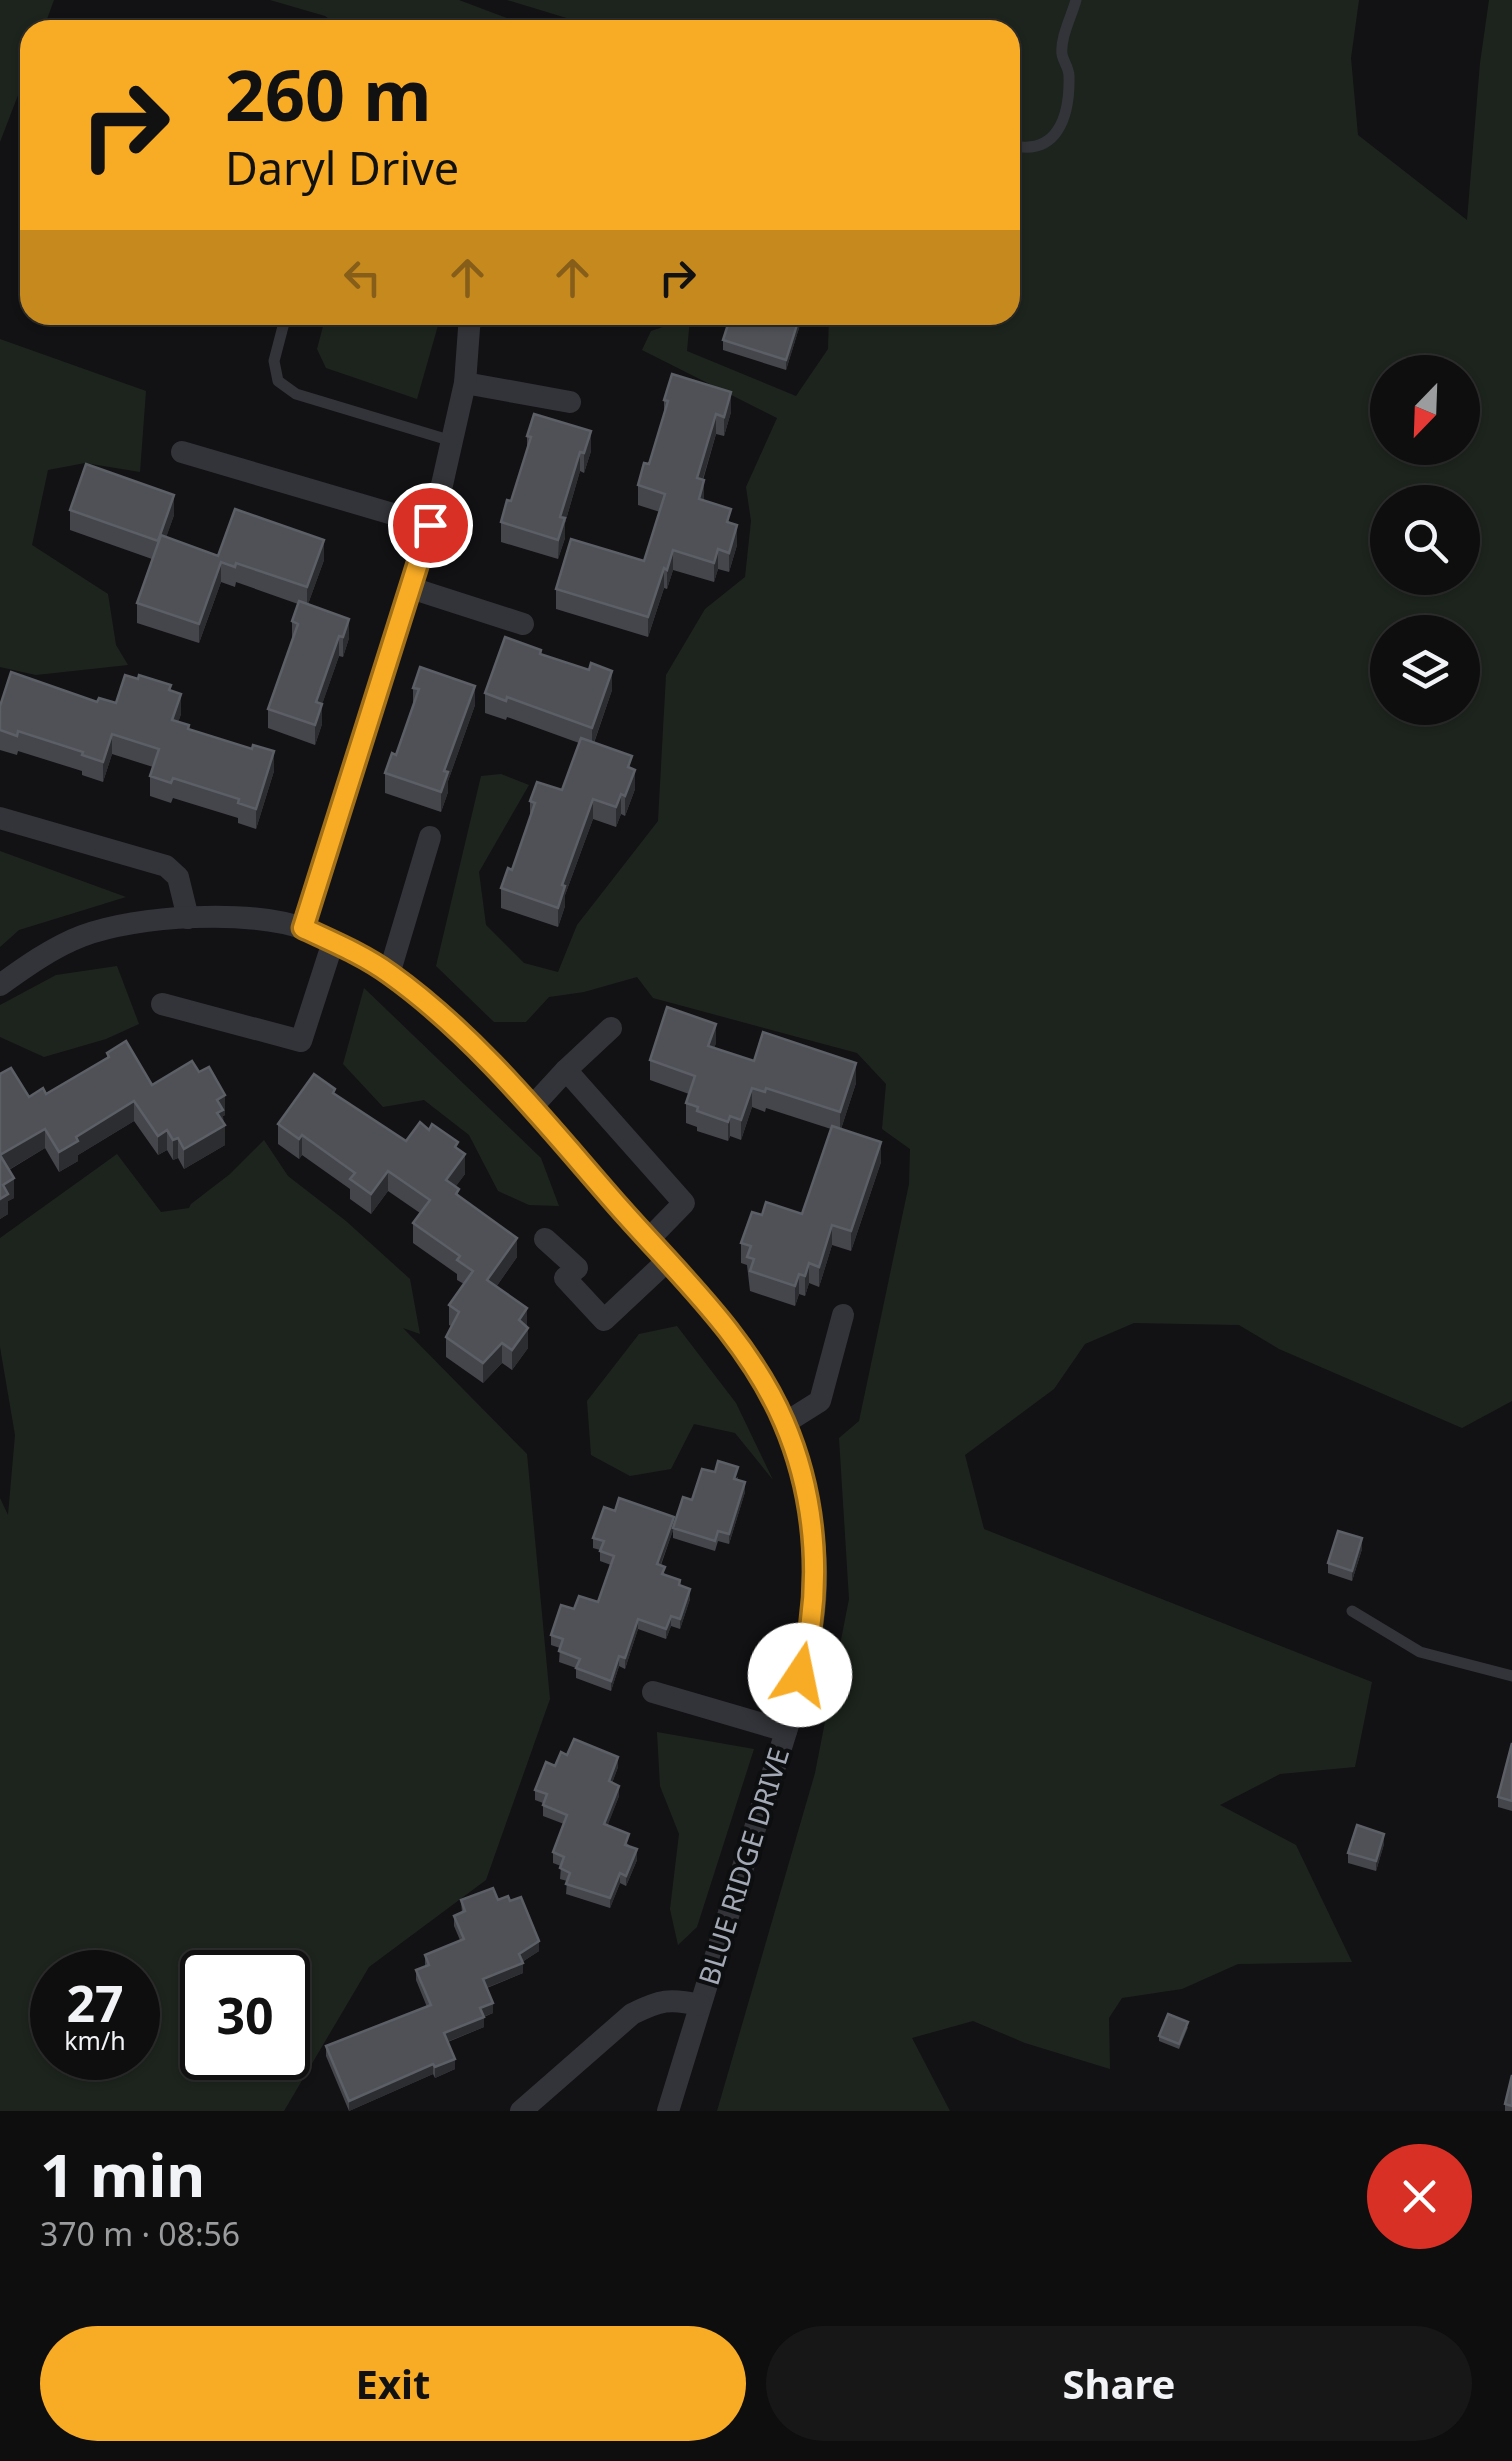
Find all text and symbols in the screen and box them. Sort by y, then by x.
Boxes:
text: 260 m [225,46,432,142]
icon: right [60,60,190,190]
text: Daryl Drive [225,137,459,198]
icon: left [335,250,390,305]
icon: ahead [440,250,495,305]
icon: ahead [545,250,600,305]
icon: right [650,250,705,305]
north arrow [1370,355,1480,465]
map controls [1370,355,1480,725]
pin [388,483,473,568]
button: search [1370,485,1480,595]
icon: arrive [403,498,458,553]
button: layers [1370,615,1480,725]
position arrow [748,1623,852,1727]
street label: BLUE RIDGE DRIVE [689,1743,797,1989]
speed limit sign: 30 [180,1950,310,2080]
text: 27 [66,1969,124,2037]
text: km/h [64,2023,126,2057]
text: 1 min [40,2133,205,2215]
button: close [1367,2144,1472,2249]
text: 370 m · 08:56 [40,2212,240,2255]
button: Exit [40,2326,746,2441]
button: Share [766,2326,1472,2441]

